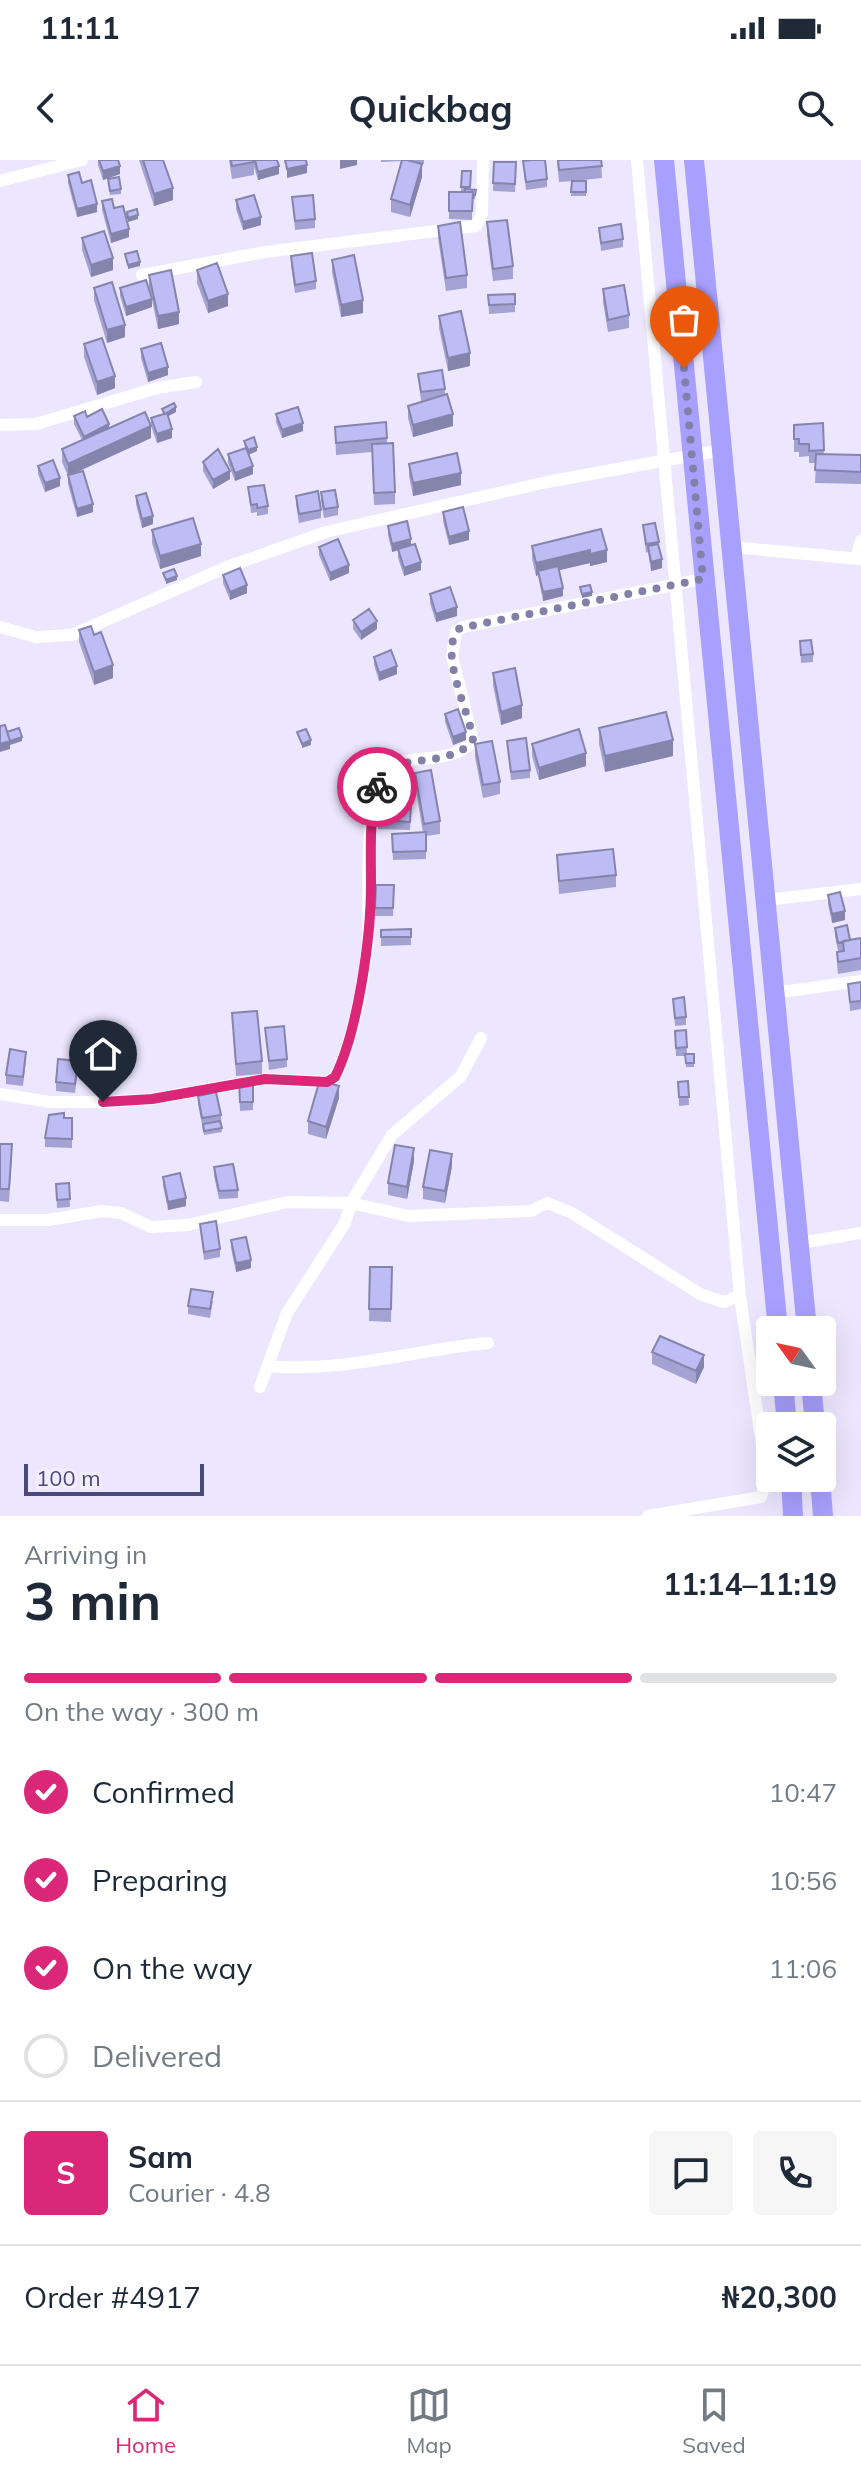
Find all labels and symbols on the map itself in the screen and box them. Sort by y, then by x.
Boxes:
pin [650,286,718,368]
courier [337,747,417,827]
pin [69,1020,137,1102]
north arrow [756,1316,836,1396]
scale bar [24,1460,204,1496]

